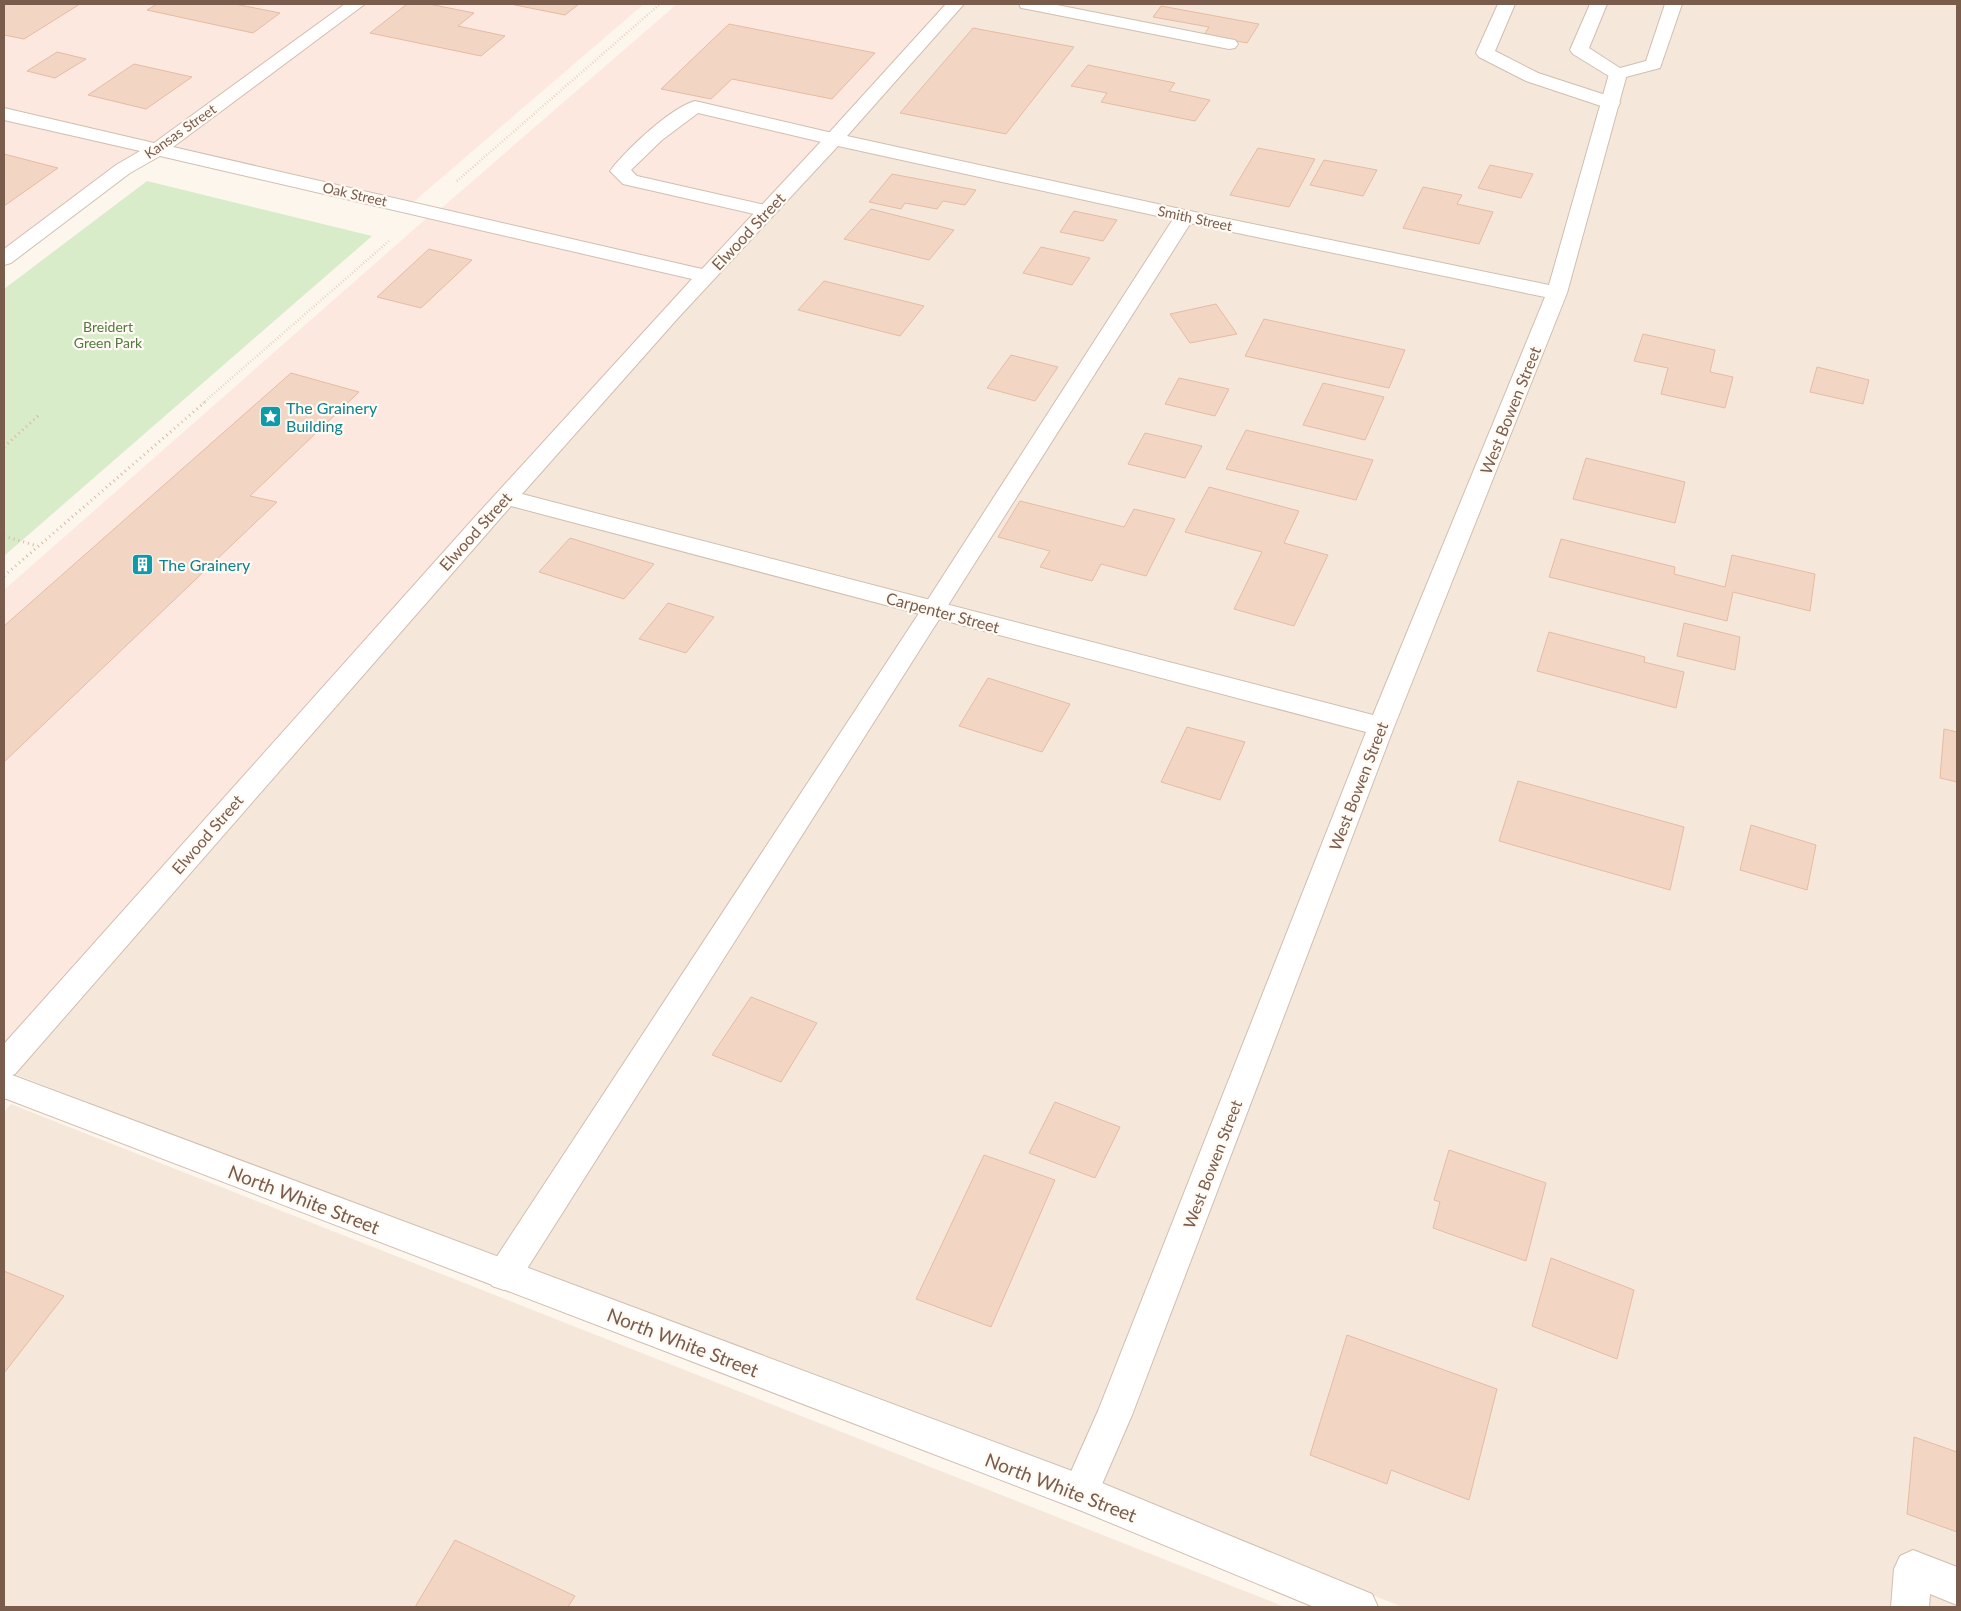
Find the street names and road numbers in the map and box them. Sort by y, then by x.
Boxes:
street label: Kansas Street [141,100,219,162]
street label: Oak Street [321,178,389,210]
street label: Elwood Street [707,188,789,274]
street label: Smith Street [1156,202,1234,234]
street label: West Bowen Street [1476,343,1544,477]
street label: Elwood Street [435,488,515,574]
street label: Carpenter Street [884,588,1002,636]
street label: West Bowen Street [1325,719,1391,853]
street label: Elwood Street [167,790,247,877]
street label: West Bowen Street [1179,1097,1245,1231]
street label: North White Street [225,1160,383,1239]
street label: North White Street [604,1303,762,1382]
street label: North White Street [982,1448,1140,1527]

